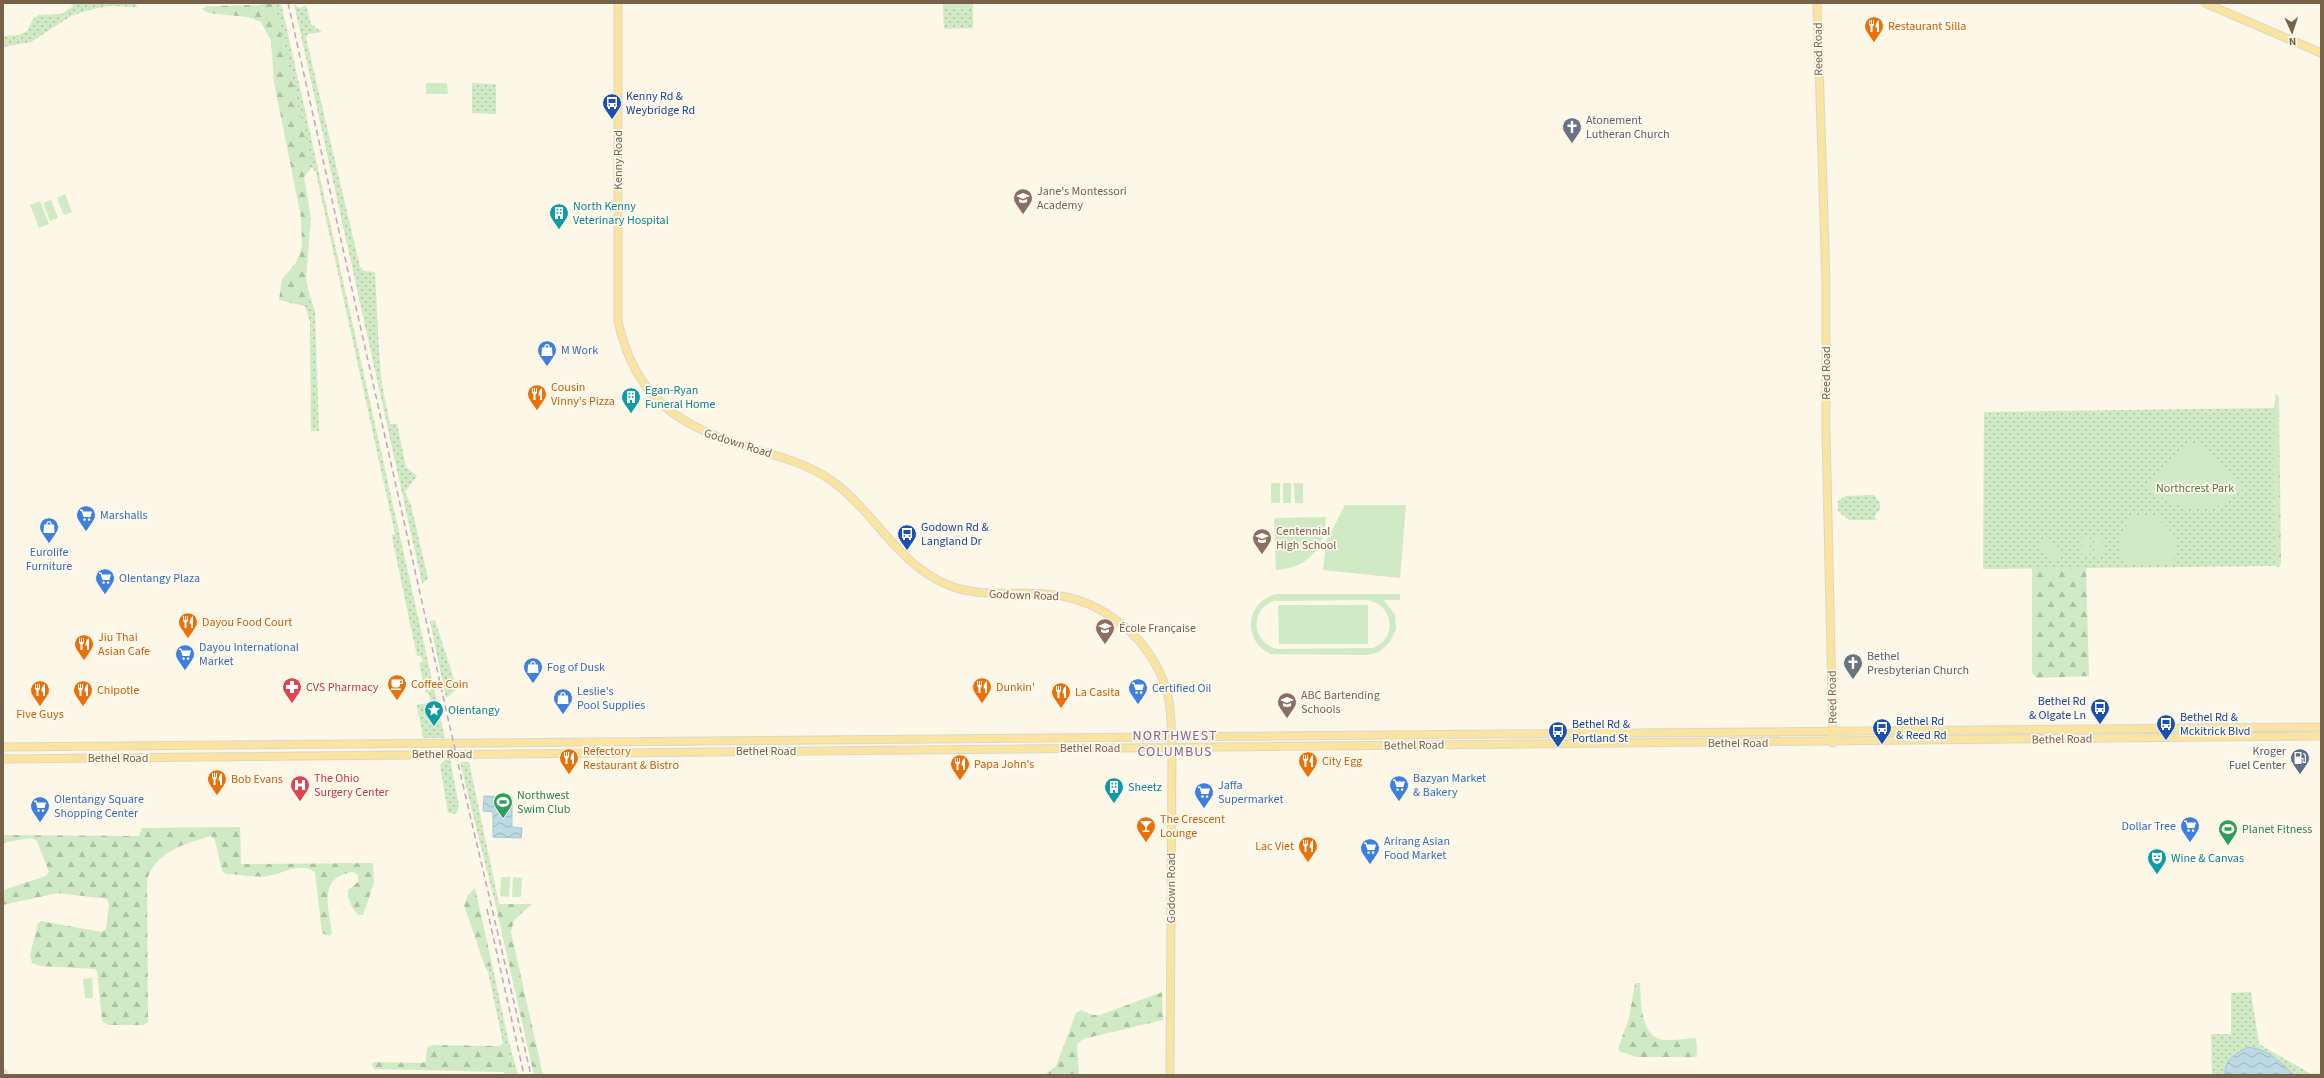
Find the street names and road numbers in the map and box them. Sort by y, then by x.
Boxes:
street label: Reed Road [1810,22,1827,76]
street label: Kenny Road [610,130,627,190]
street label: Reed Road [1818,346,1835,400]
street label: Godown Road [702,425,774,462]
street label: Godown Road [989,586,1059,605]
street label: Reed Road [1824,670,1841,724]
street label: Bethel Road [2032,730,2092,749]
street label: Bethel Road [1708,735,1768,752]
street label: Bethel Road [1384,736,1444,755]
street label: Bethel Road [1060,740,1120,757]
street label: Bethel Road [736,743,796,760]
street label: Bethel Road [412,746,472,763]
street label: Bethel Road [88,750,148,767]
street label: Godown Road [1163,853,1180,923]

